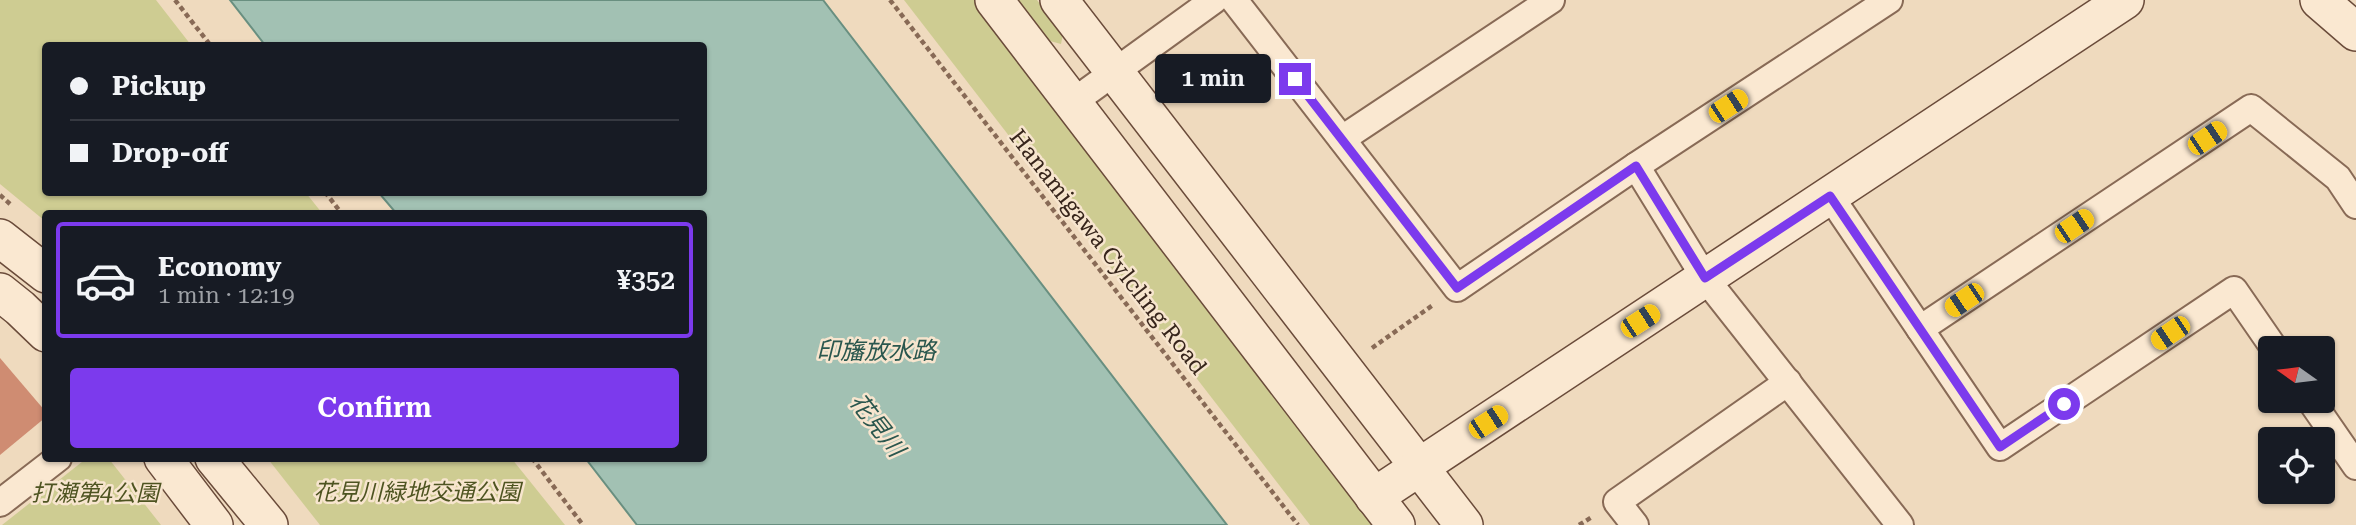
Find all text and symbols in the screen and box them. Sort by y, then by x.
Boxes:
callout: 1 min [1155,55,1270,104]
route end [1279,63,1311,95]
text: 1 min [1181,65,1245,92]
text: Pickup [112,71,206,101]
car [1705,86,1752,126]
car [2184,118,2231,158]
street label: Hanamigawa Cylcling Road [1004,124,1212,380]
text: Drop-off [112,138,228,168]
car [2051,206,2098,246]
icon: car [74,249,137,312]
text: Economy [158,252,281,282]
text: ¥352 [617,265,675,295]
car [1941,280,1988,320]
text: 1 min · 12:19 [158,282,295,309]
car [1617,301,1664,341]
car [2147,313,2194,353]
north arrow [2258,336,2334,413]
map controls [2258,336,2335,504]
water label: 印旛放水路 [816,337,938,365]
button: Confirm [70,368,679,448]
water label: 花見川 [844,388,912,464]
route start [2048,388,2080,420]
car [1465,402,1512,442]
button: locate [2258,427,2335,504]
park label: 花見川緑地交通公園 [314,479,524,506]
park label: 打瀬第4公園 [31,480,162,507]

